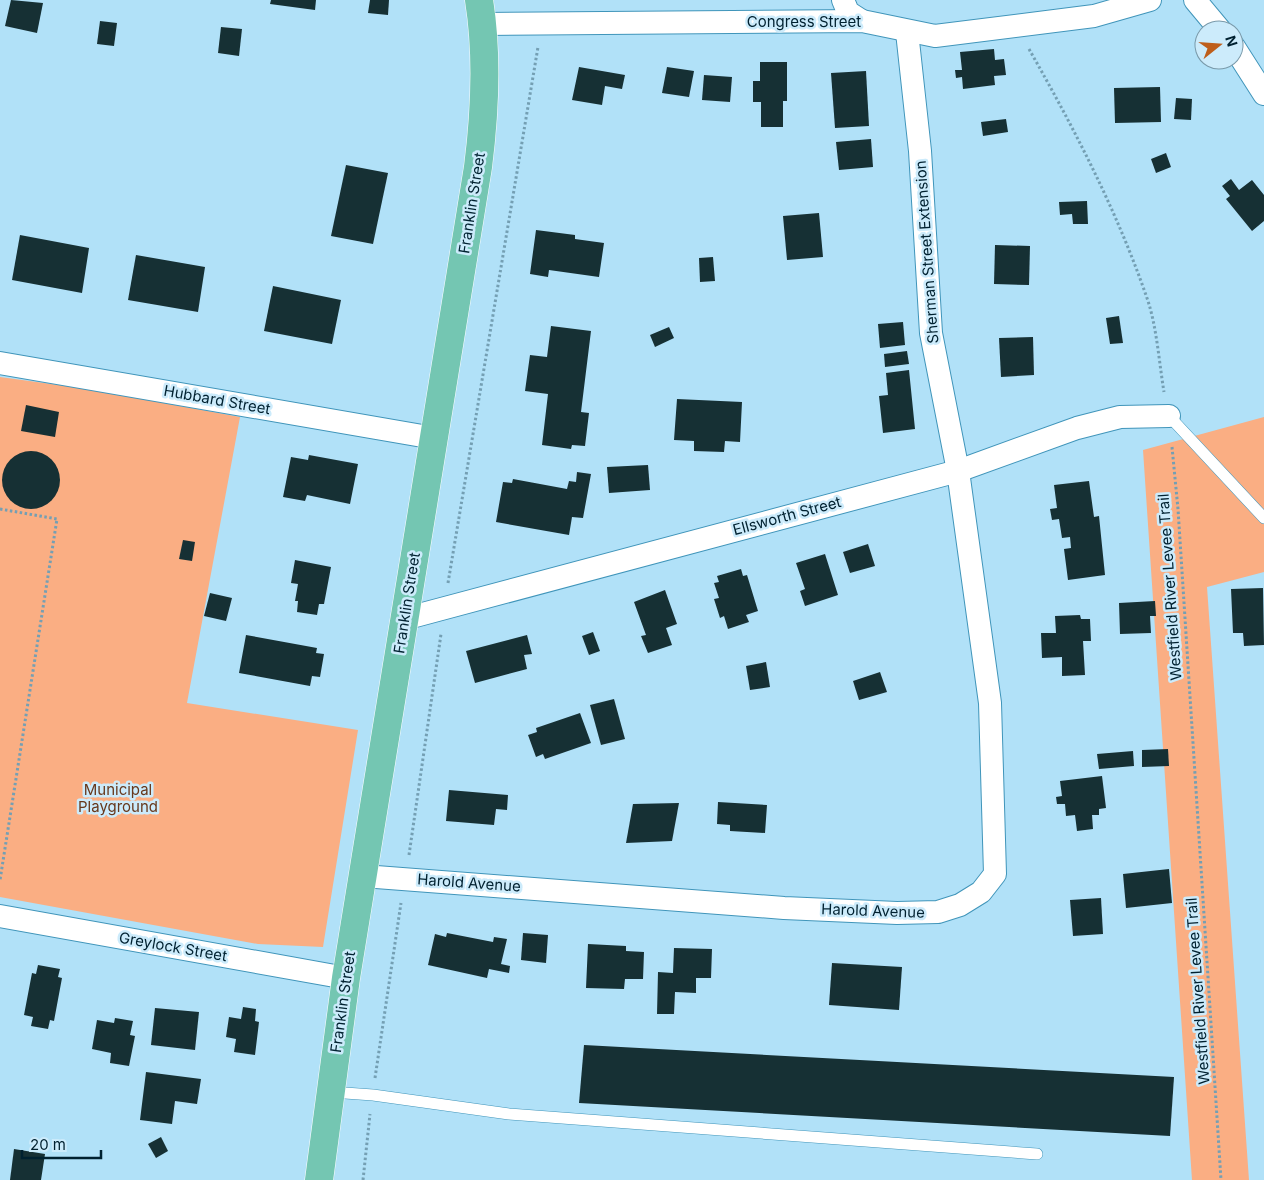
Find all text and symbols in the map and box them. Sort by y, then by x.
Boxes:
street label: Congress Street [747,12,861,31]
north arrow [1194,20,1244,70]
text: N [1222,33,1242,49]
street label: Franklin Street [454,151,489,255]
street label: Sherman Street Extension [911,160,942,344]
street label: Hubbard Street [162,381,272,418]
street label: Ellsworth Street [731,492,843,539]
street label: Westfield River Levee Trail [1153,493,1186,681]
street label: Franklin Street [389,551,424,655]
park label: Municipal Playground [78,780,158,816]
street label: Harold Avenue [417,869,521,896]
street label: Westfield River Levee Trail [1181,897,1214,1085]
street label: Harold Avenue [821,899,925,922]
street label: Greylock Street [118,928,229,965]
street label: Franklin Street [326,950,359,1054]
scale bar [22,1128,101,1160]
text: 20 m [30,1135,66,1154]

